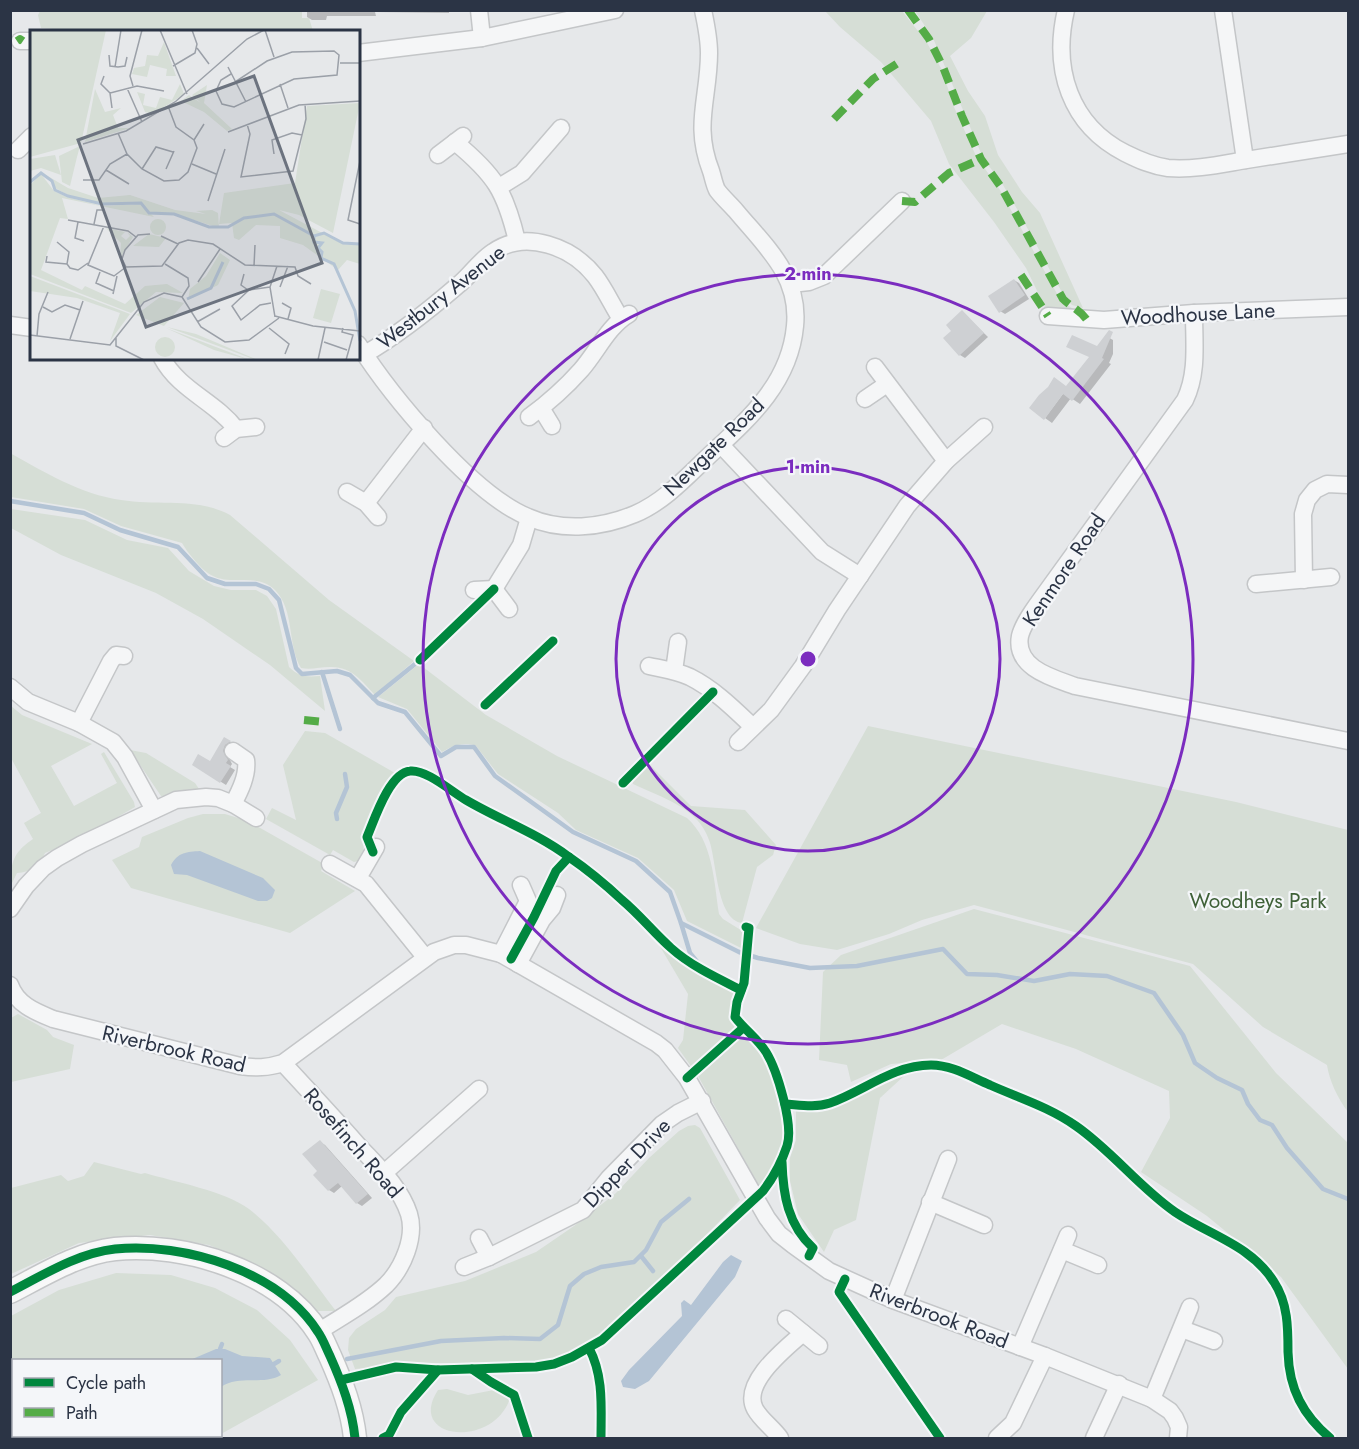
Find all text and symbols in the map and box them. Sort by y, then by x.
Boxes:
inset map [30,30,360,360]
street label: Westbury Avenue [371,237,512,357]
text: 2 min [784,261,832,287]
street label: Woodhouse Lane [1120,295,1276,333]
street label: Newgate Road [657,391,771,503]
text: 1 min [786,454,830,480]
street label: Kenmore Road [1015,508,1113,632]
centre of rings [798,649,818,669]
park label: Woodheys Park [1190,886,1327,916]
street label: Riverbrook Road [99,1018,249,1080]
street label: Rosefinch Road [297,1081,409,1205]
street label: Dipper Drive [576,1111,678,1215]
street label: Riverbrook Road [865,1276,1013,1356]
legend [12,1359,222,1437]
text: Cycle path [66,1370,146,1396]
text: Path [66,1400,98,1426]

